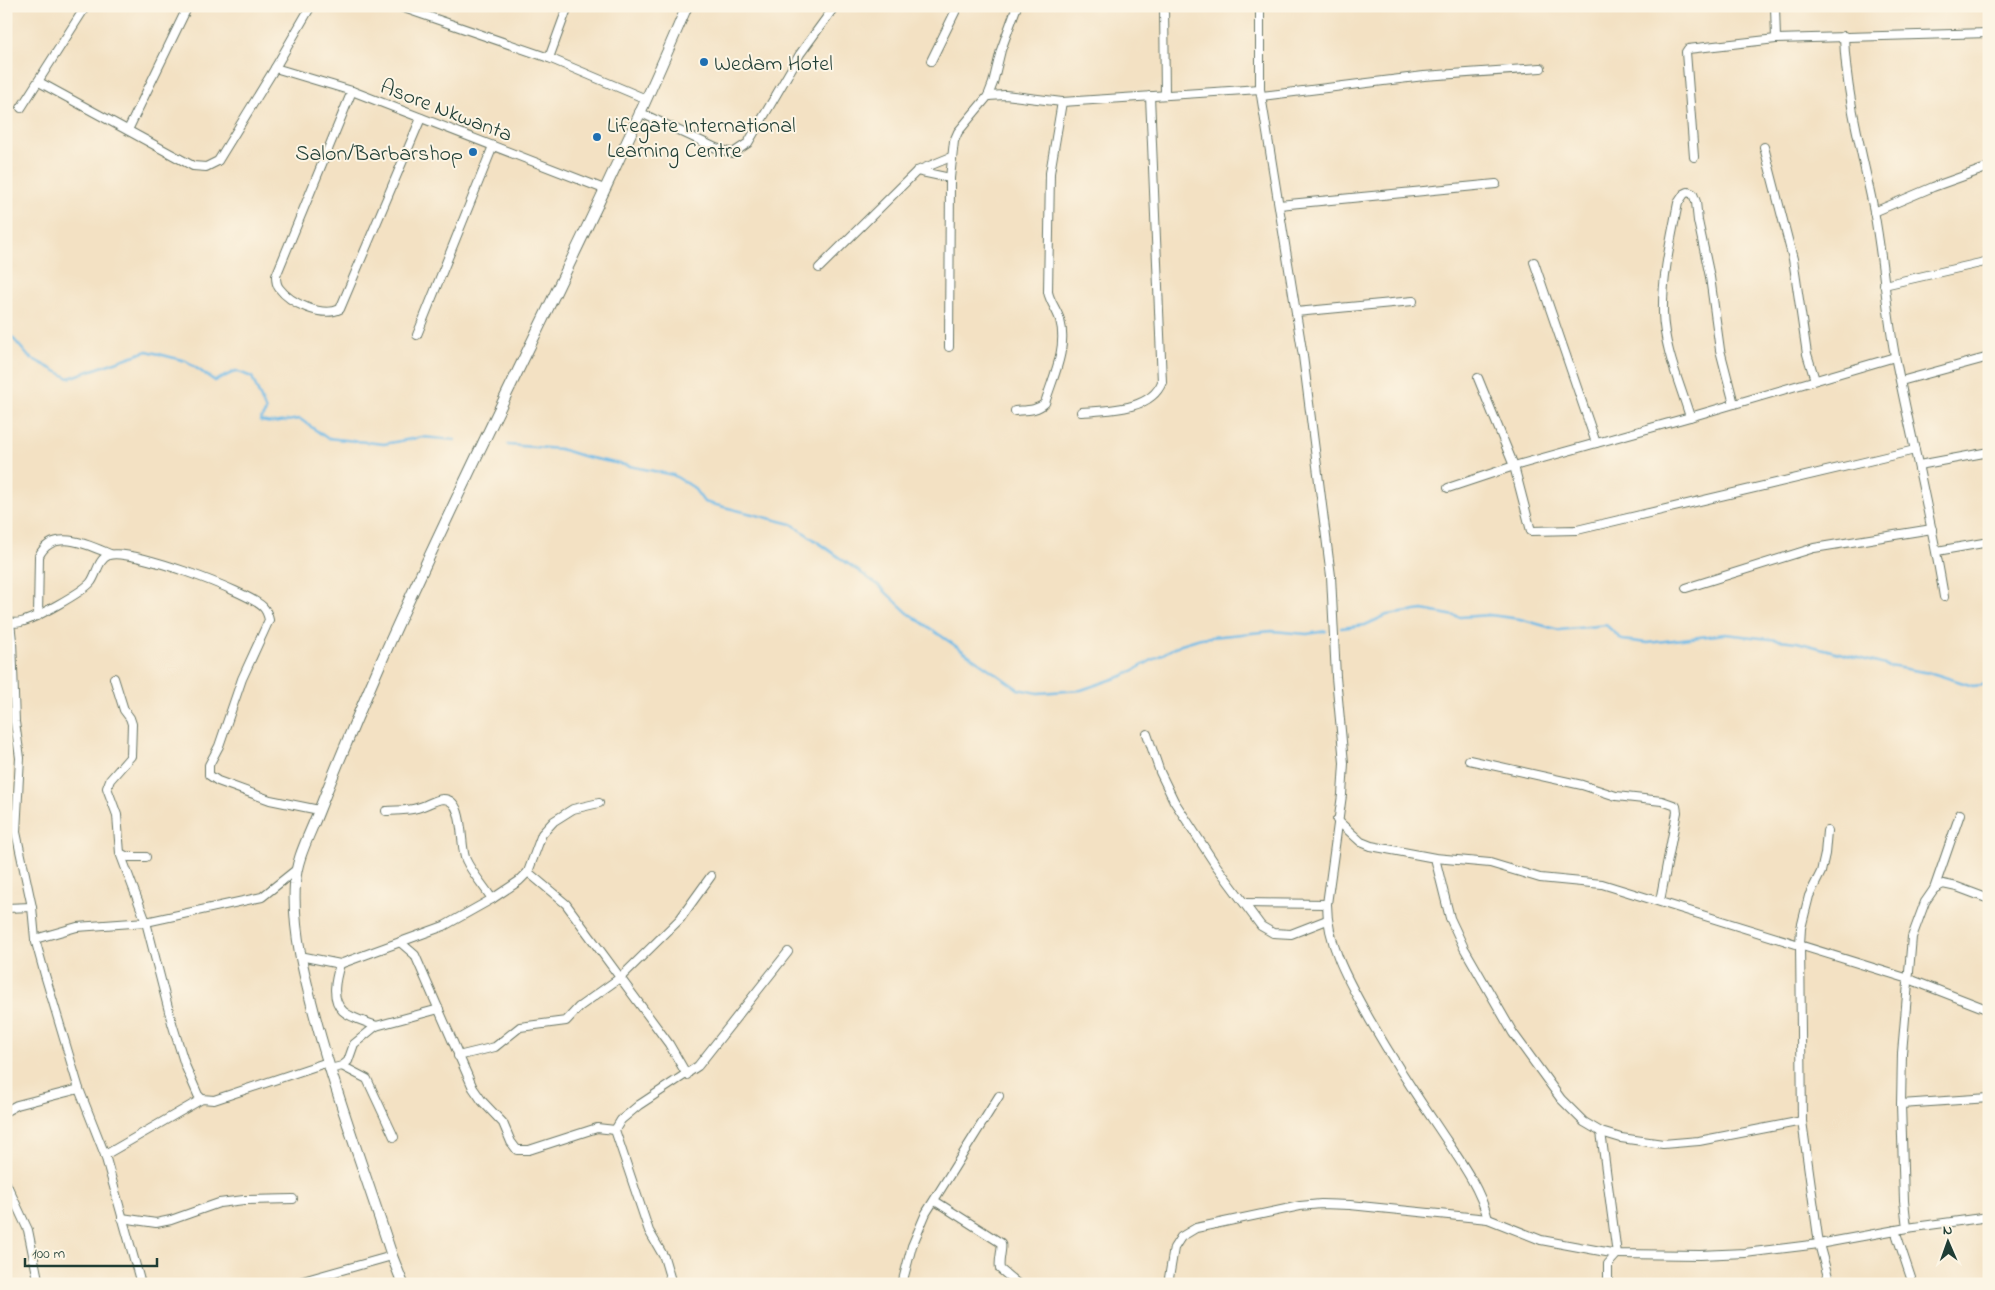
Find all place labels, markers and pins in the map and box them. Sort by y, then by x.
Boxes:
place label: Wedam Hotel [714,49,833,81]
marker: Wedam Hotel [698,56,710,68]
place label: Lifegate International Learning Centre [607,111,796,169]
marker: Lifegate International Learning Centre [591,131,603,143]
place label: Salon/Barbarshop [295,139,463,171]
marker: Salon/Barbarshop [467,146,479,158]

